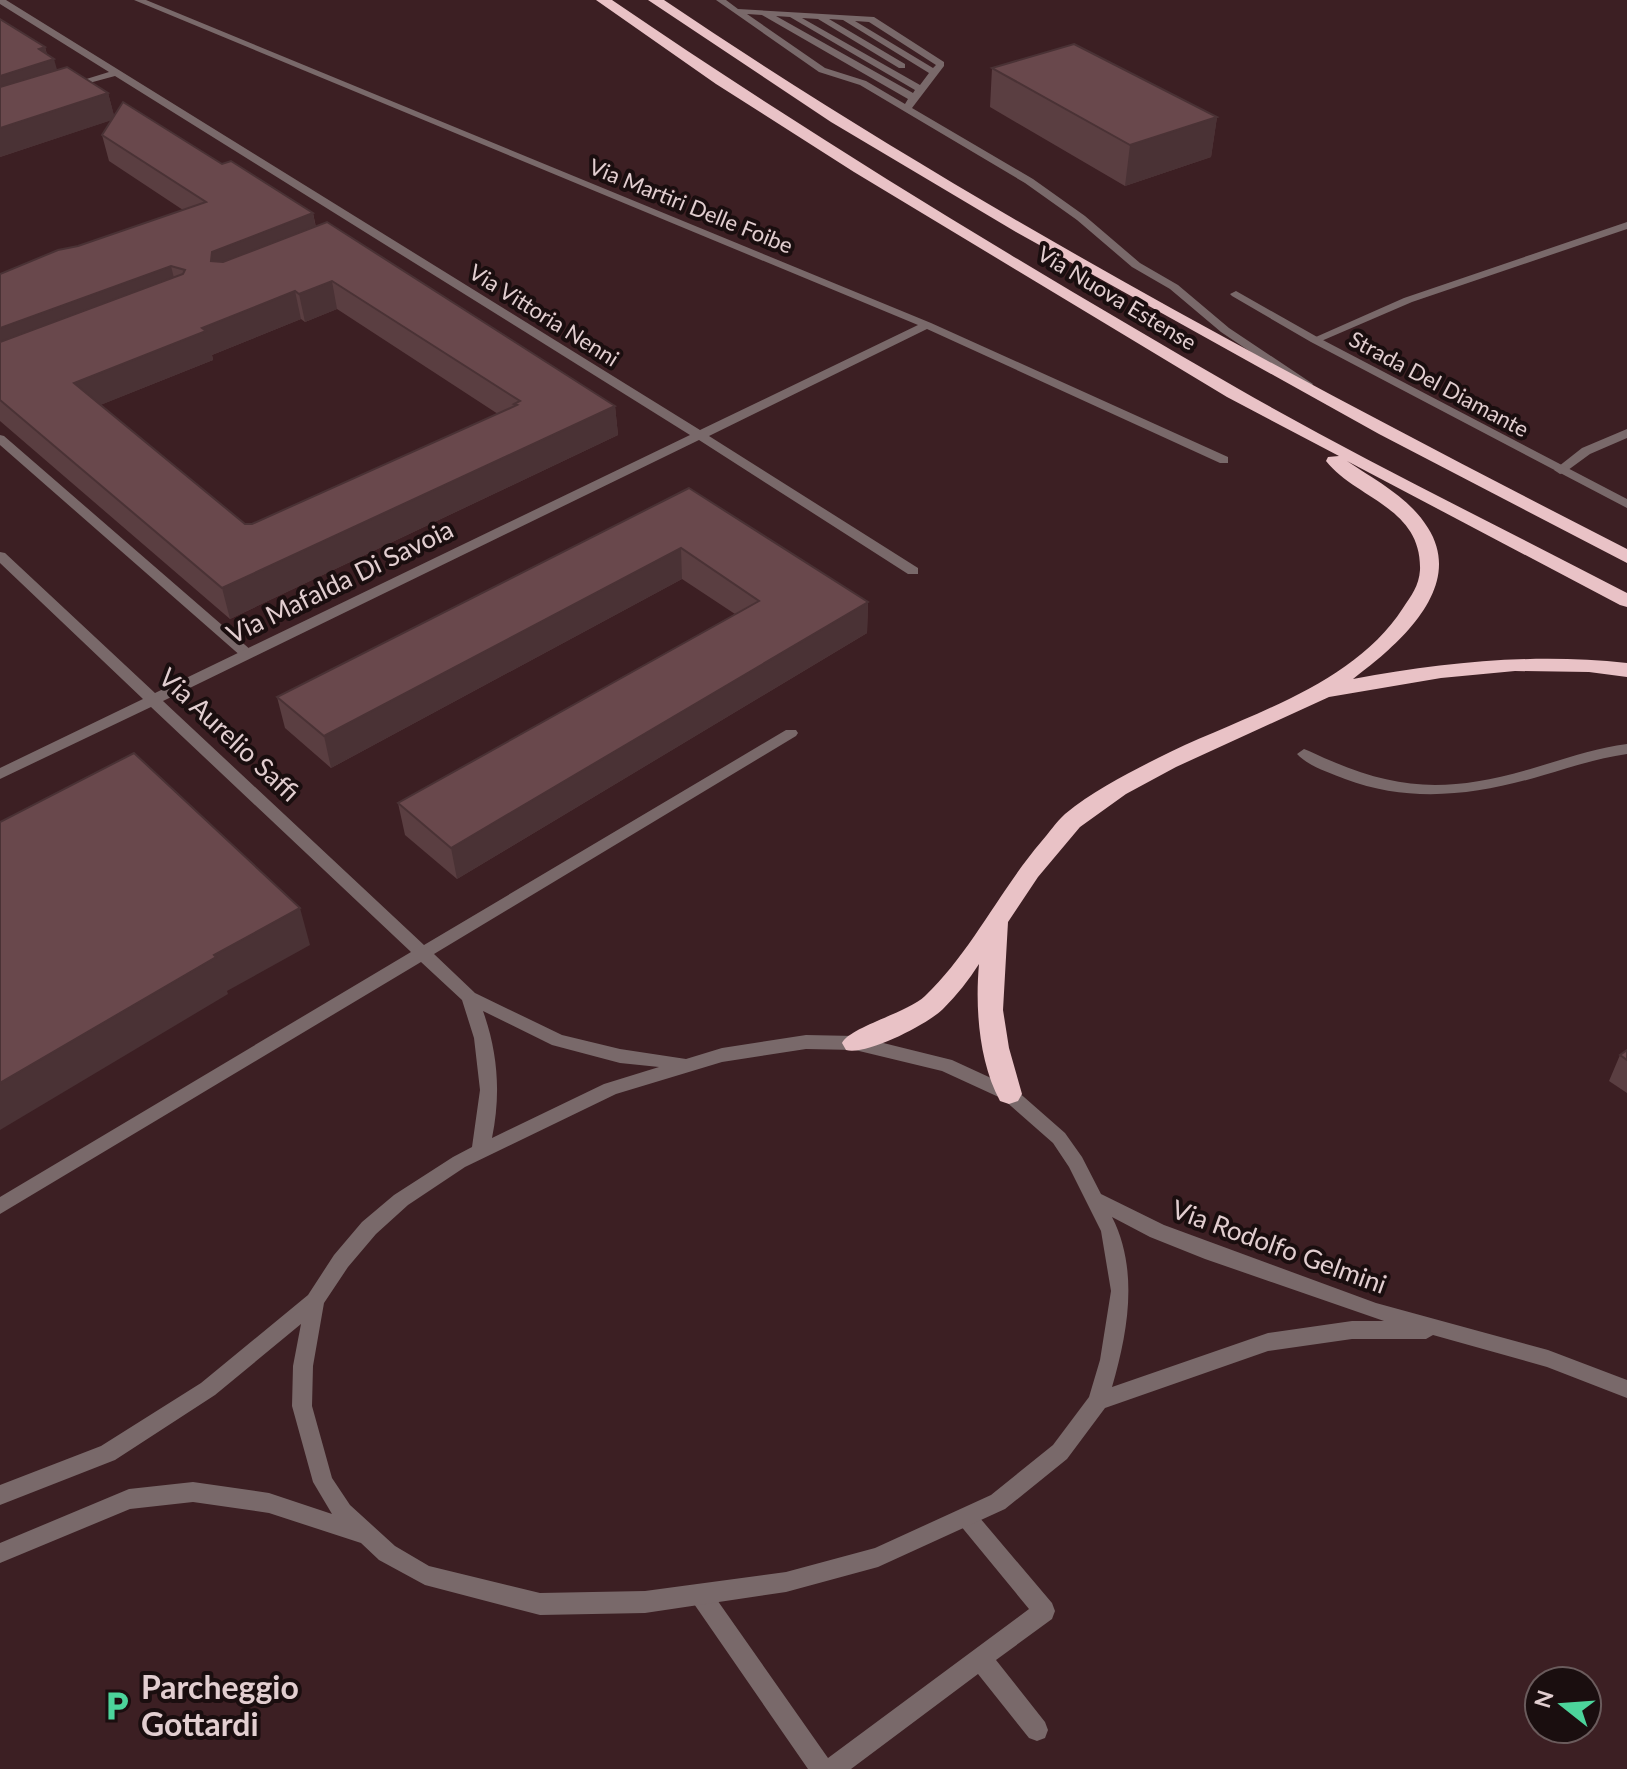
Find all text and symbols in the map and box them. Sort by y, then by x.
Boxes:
street label: Via Martiri Delle Foibe [585,152,797,259]
street label: Via Nuova Estense [1033,240,1202,356]
street label: Via Vittoria Nenni [464,258,624,371]
street label: Strada Del Diamante [1345,325,1534,442]
street label: Via Mafalda Di Savoia [221,512,458,650]
street label: Via Aurelio Saffi [153,661,307,808]
street label: Via Rodolfo Gelmini [1168,1192,1391,1300]
north arrow [1523,1665,1603,1745]
place label: Parcheggio Gottardi [141,1667,299,1743]
text: N [1528,1687,1559,1711]
parking icon: Parcheggio Gottardi [100,1689,134,1723]

